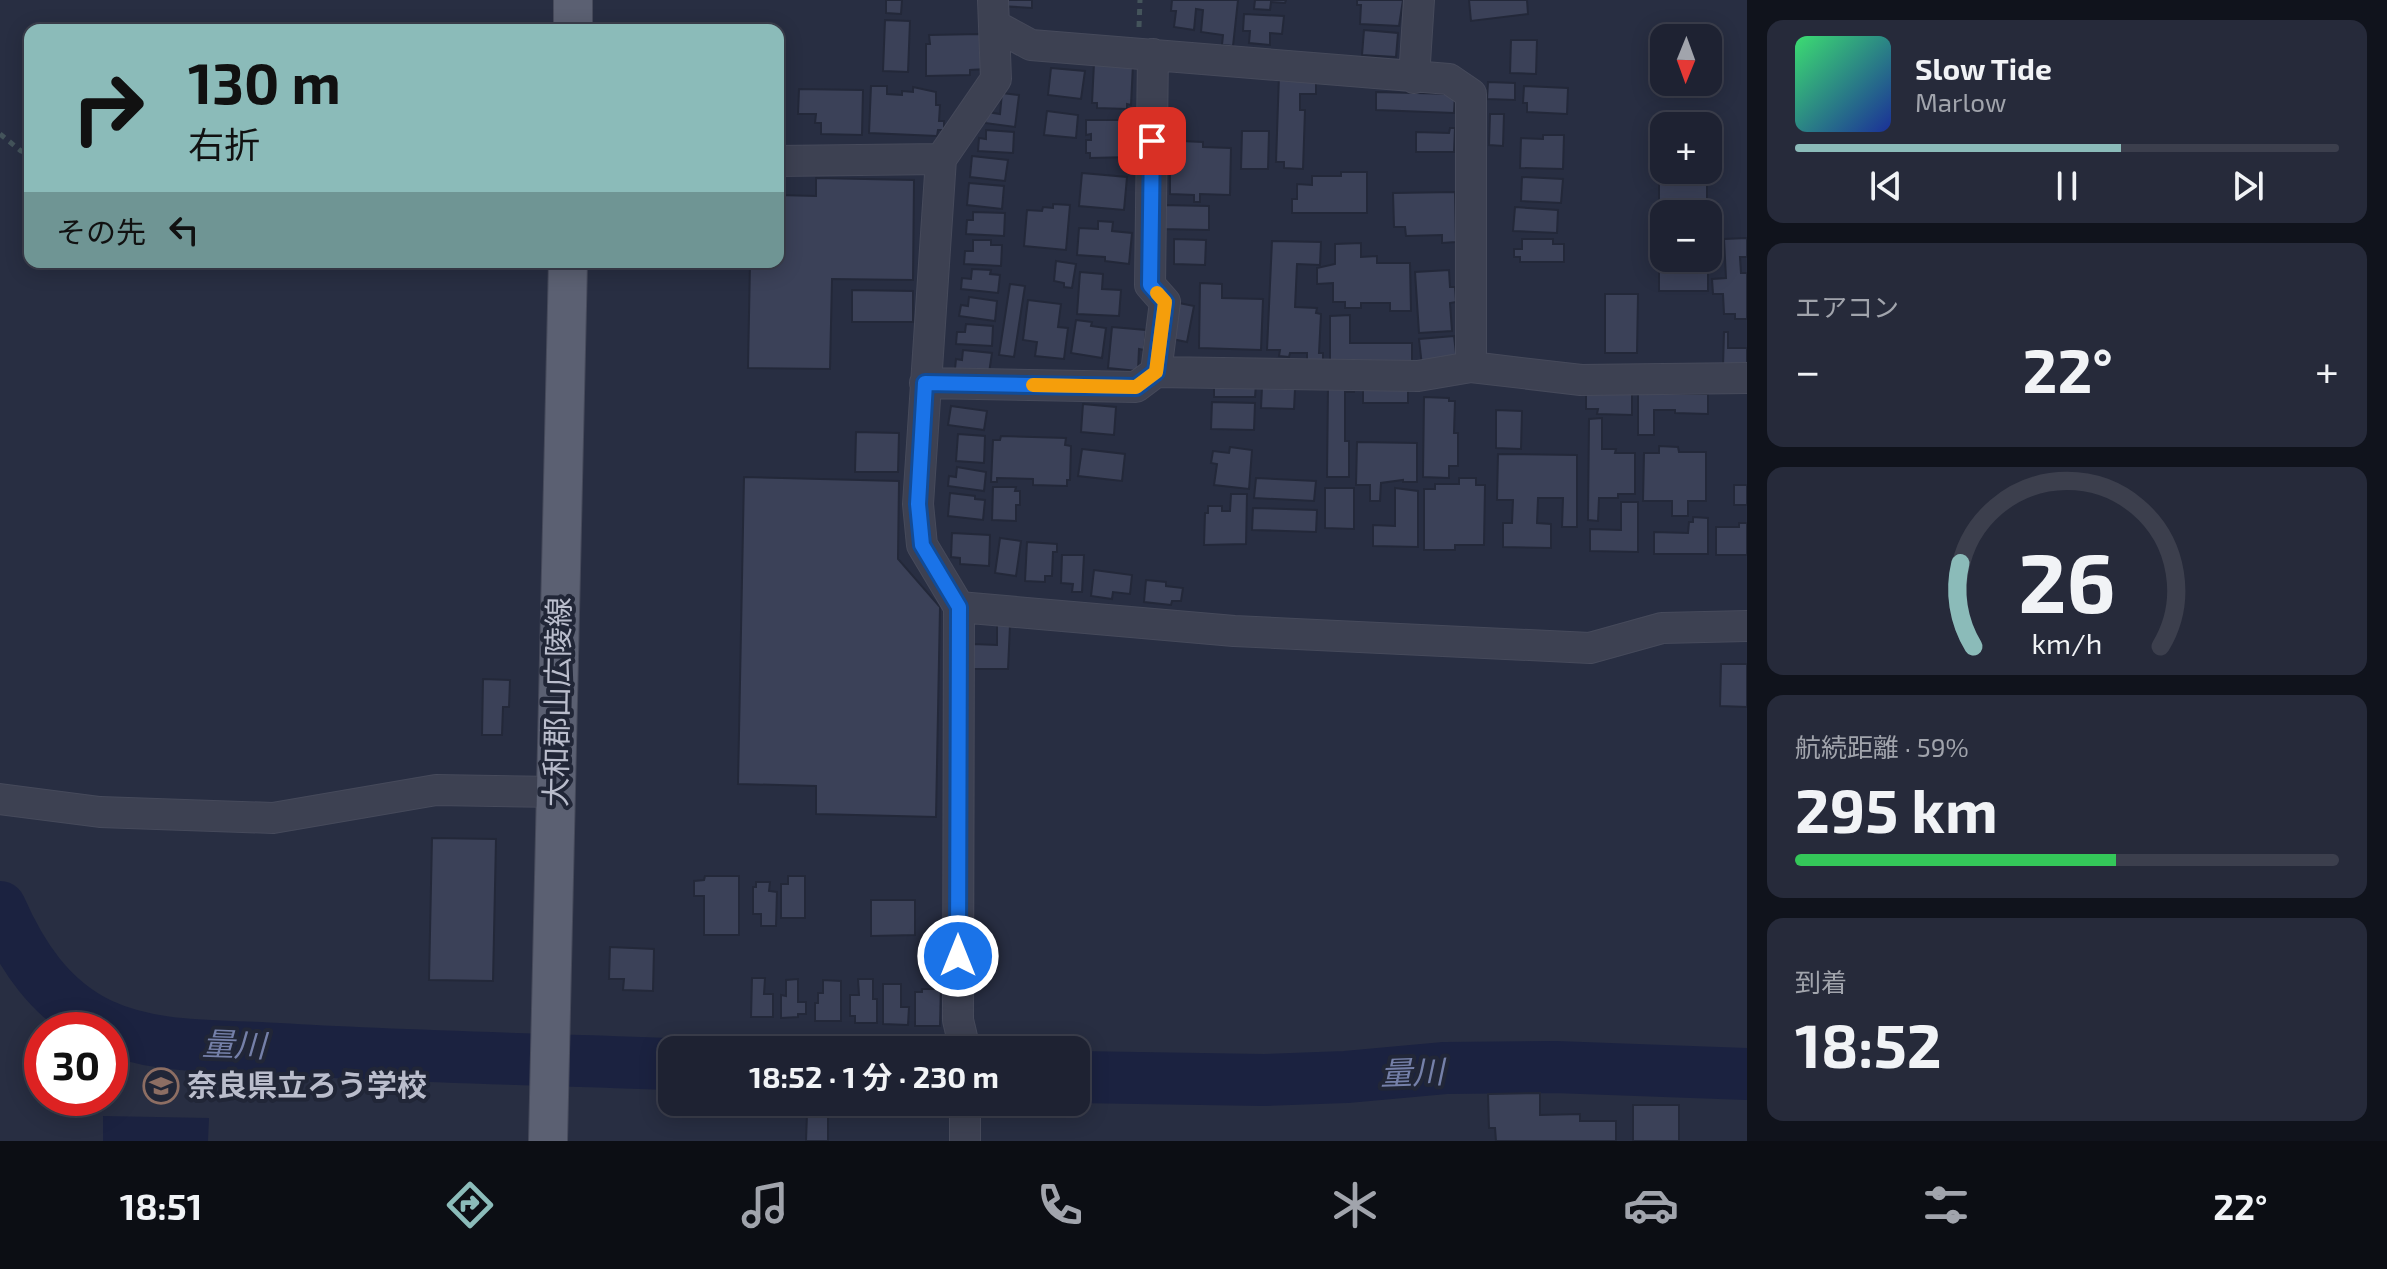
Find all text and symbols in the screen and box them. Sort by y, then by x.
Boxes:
north arrow [1650,24,1722,96]
map controls [1650,24,1722,272]
text: 130 m [188,48,341,115]
text: Slow Tide [1915,50,2052,86]
icon: right [56,56,160,160]
text: Marlow [1915,86,2006,117]
pin [1118,107,1186,175]
button: + [1650,112,1722,184]
icon: arrive [1130,119,1174,163]
text: 右折 [188,122,260,165]
icon: previous [1864,164,1908,208]
icon: pause [2045,164,2089,208]
icon: next [2226,164,2270,208]
button: − [1650,200,1722,272]
icon: left [162,208,206,252]
text: その先 [56,213,146,249]
text: エアコン [1795,291,1899,322]
text: 22° [2023,333,2113,405]
text: − [1795,343,1821,396]
text: + [2315,343,2339,396]
text: 26 [2018,529,2116,629]
street label: 大和郡山広陵線 [536,597,576,807]
text: km/h [2032,625,2102,660]
text: 航続距離 · 59% [1795,731,1969,762]
text: 295 km [1795,773,1998,845]
position arrow [916,914,1000,998]
text: 到着 [1795,966,1847,997]
text: 18:52 [1795,1008,1942,1080]
speed limit sign: 30 [24,1012,128,1116]
water label: 量川 [201,1023,270,1063]
water label: 量川 [1379,1051,1448,1091]
text: 18:52 · 1 分 · 230 m [749,1058,999,1094]
place label: 奈良県立ろう学校 [187,1066,427,1102]
school or university icon: 奈良県立ろう学校 [142,1067,180,1105]
icon: directions [442,1177,498,1233]
icon: music [737,1177,793,1233]
icon: phone [1032,1177,1088,1233]
icon: climate [1327,1177,1383,1233]
icon: car [1623,1177,1679,1233]
icon: filters [1918,1177,1974,1233]
text: 18:51 [120,1184,202,1227]
text: 22° [2213,1184,2267,1227]

